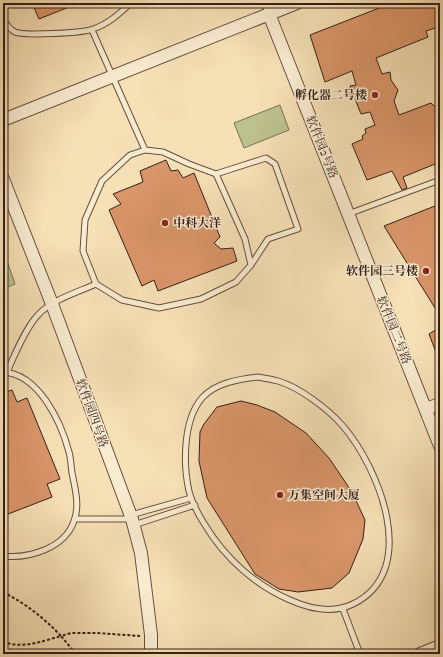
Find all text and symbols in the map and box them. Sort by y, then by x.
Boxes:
place label: 孵化器二号楼 [295,88,367,102]
marker: 孵化器二号楼 [370,90,380,100]
street label: 软件园2号路 [303,114,341,180]
place label: 中科大洋 [173,216,221,230]
marker: 中科大洋 [160,218,170,228]
place label: 软件园三号楼 [346,264,418,278]
marker: 软件园三号楼 [421,266,431,276]
street label: 软件园二号路 [374,294,414,366]
street label: 软件园四号路 [73,377,111,449]
place label: 万集空间大厦 [288,488,360,502]
marker: 万集空间大厦 [275,490,285,500]

